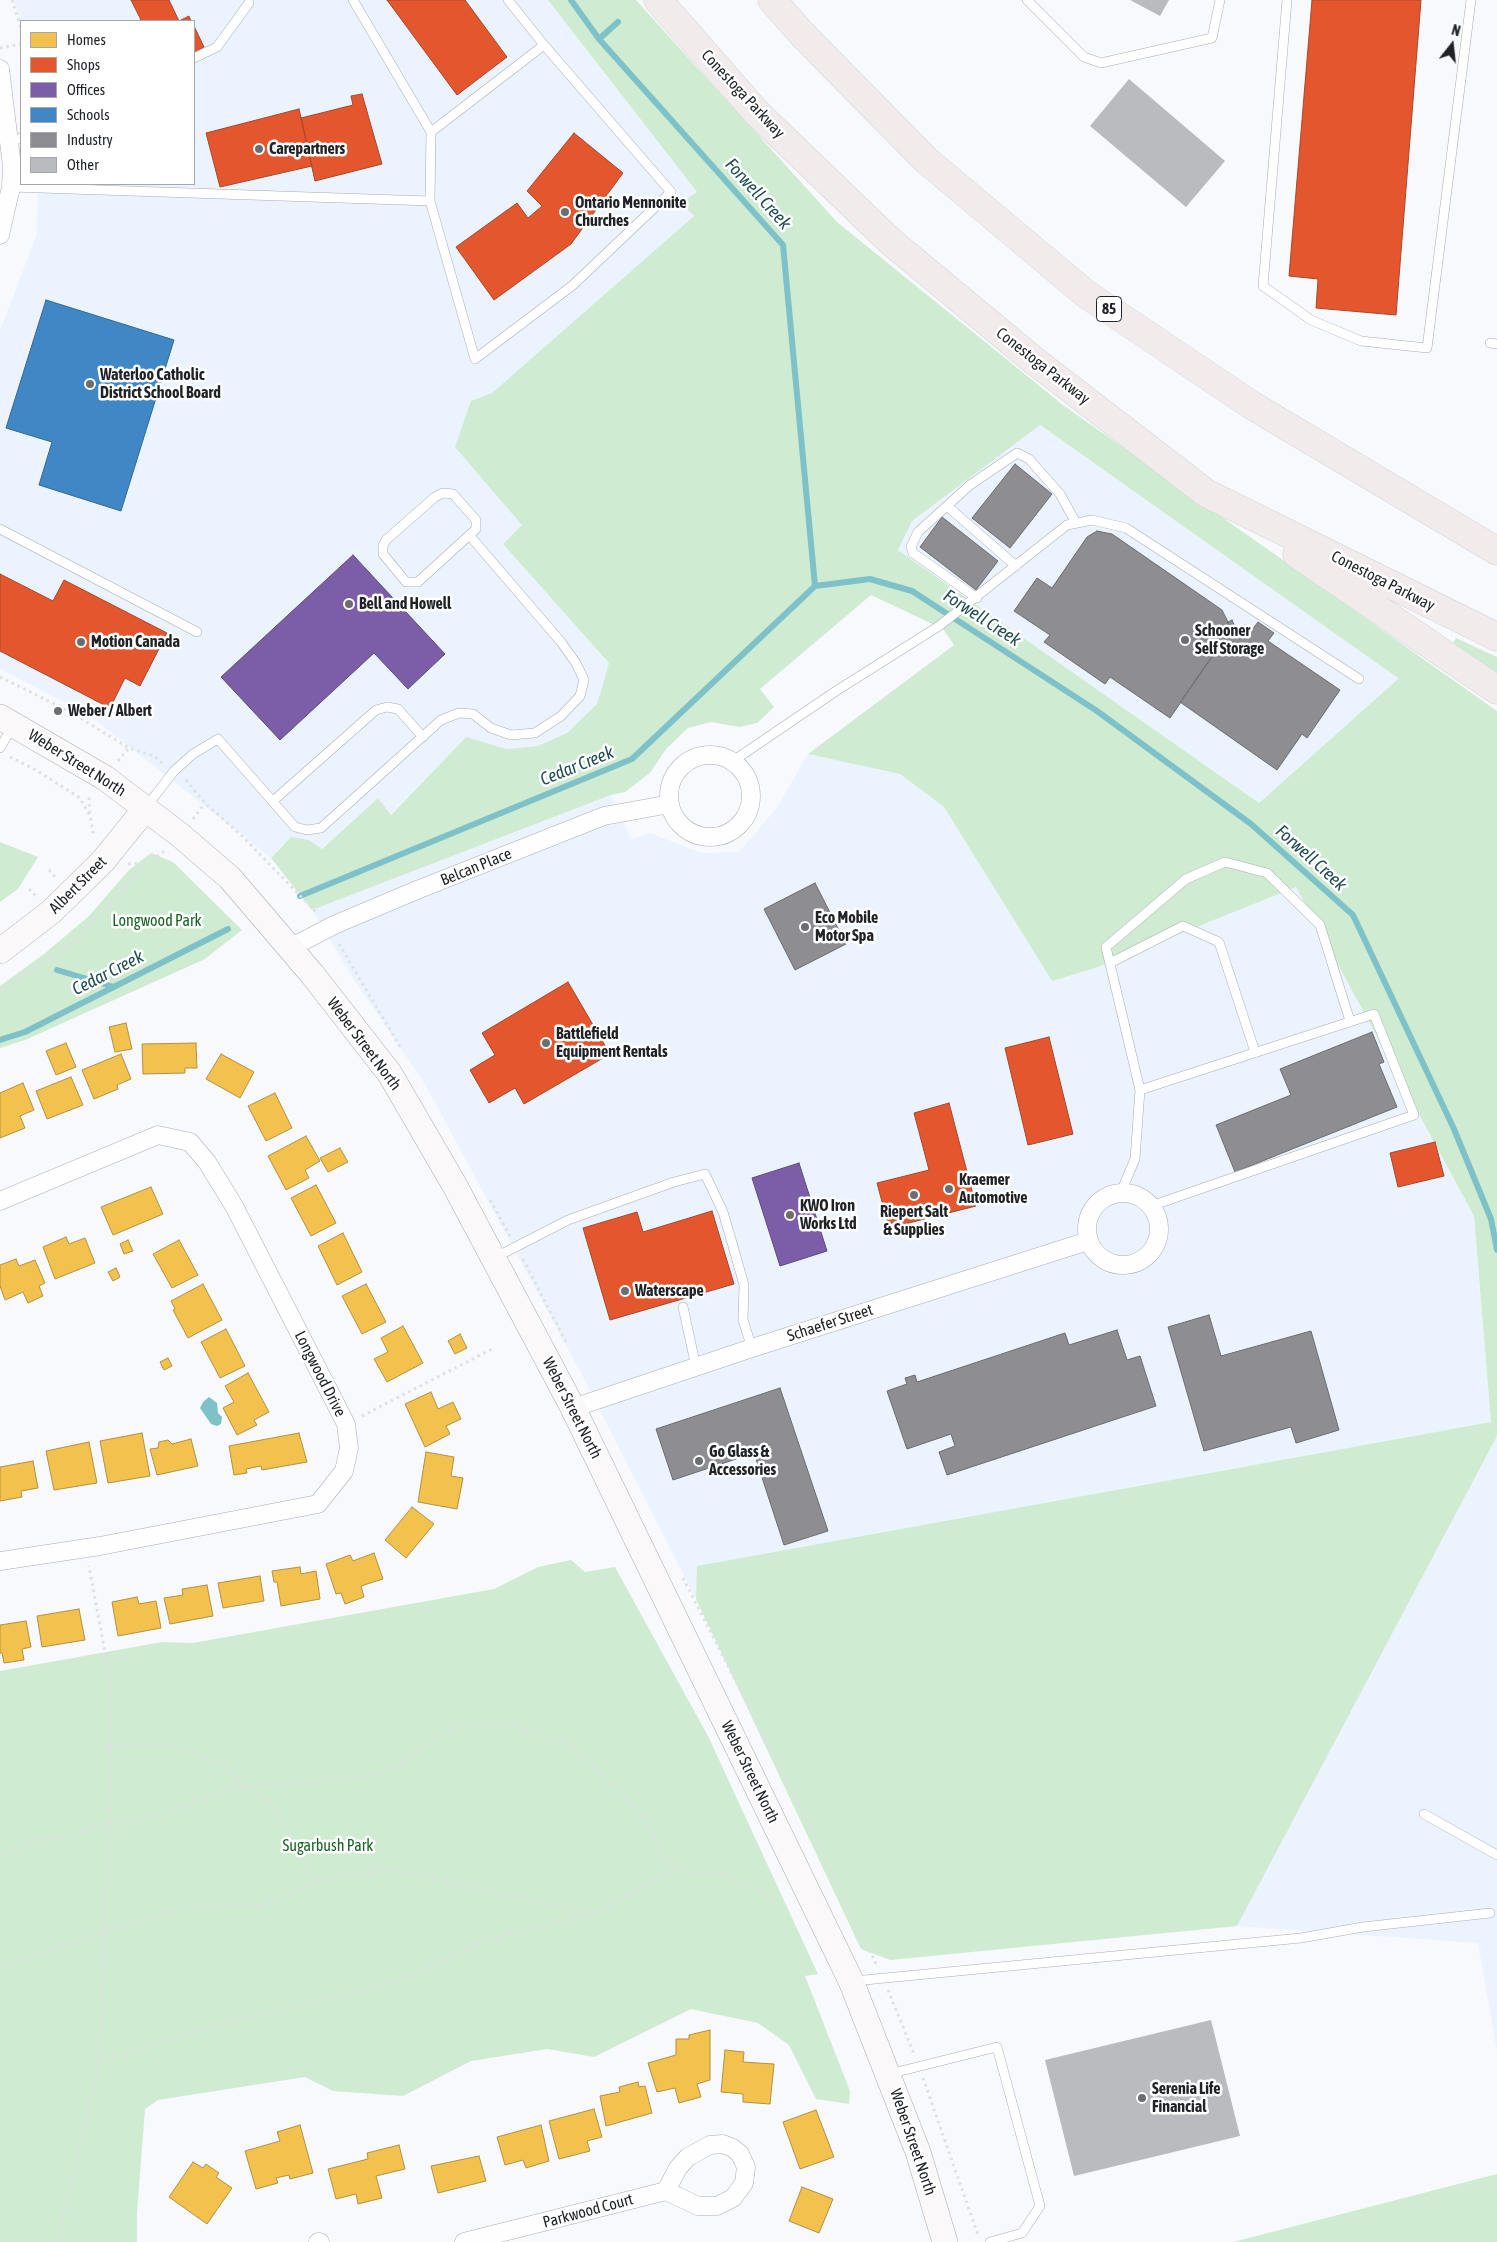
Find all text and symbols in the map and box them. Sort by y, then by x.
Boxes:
legend [20,20,195,185]
north arrow [1427,20,1477,70]
text: N [1450,22,1462,39]
text: Homes [67,31,106,48]
street label: Conestoga Parkway [697,46,789,142]
text: Shops [67,56,100,73]
text: Offices [67,81,105,98]
text: Schools [67,106,110,123]
text: Industry [67,131,113,148]
place label: Carepartners [269,139,345,159]
marker: Carepartners [253,143,265,155]
water label: Forwell Creek [720,154,796,234]
text: Other [67,156,99,173]
place label: Ontario Mennonite Churches [575,193,686,231]
marker: Ontario Mennonite Churches [559,206,571,218]
road number: 85 [1096,296,1122,322]
street label: Conestoga Parkway [992,323,1094,409]
place label: Waterloo Catholic District School Board [100,365,221,403]
marker: Waterloo Catholic District School Board [84,378,96,390]
street label: Conestoga Parkway [1328,547,1438,615]
water label: Forwell Creek [939,585,1025,651]
place label: Bell and Howell [359,594,451,614]
marker: Bell and Howell [343,598,355,610]
place label: Schooner Self Storage [1195,621,1264,659]
place label: Motion Canada [91,632,180,652]
marker: Schooner Self Storage [1179,634,1191,646]
marker: Motion Canada [75,636,87,648]
place label: Weber / Albert [68,701,152,721]
marker: Weber / Albert [52,705,64,717]
street label: Weber Street North [25,725,129,801]
water label: Cedar Creek [537,741,617,791]
water label: Forwell Creek [1271,820,1351,896]
street label: Belcan Place [438,844,514,890]
street label: Albert Street [45,852,111,918]
place label: Eco Mobile Motor Spa [815,908,878,946]
park label: Longwood Park [112,911,202,931]
marker: Eco Mobile Motor Spa [799,921,811,933]
water label: Cedar Creek [69,946,147,1000]
street label: Weber Street North [323,994,405,1094]
place label: Battlefield Equipment Rentals [556,1024,668,1062]
marker: Battlefield Equipment Rentals [540,1037,552,1049]
place label: Kraemer Automotive [959,1170,1028,1208]
marker: Kraemer Automotive [943,1183,955,1195]
marker: Riepert Salt & Supplies [908,1189,920,1201]
place label: KWO Iron Works Ltd [800,1196,856,1234]
place label: Riepert Salt & Supplies [880,1202,948,1240]
marker: KWO Iron Works Ltd [784,1209,796,1221]
place label: Waterscape [635,1281,704,1301]
marker: Waterscape [619,1285,631,1297]
street label: Schaefer Street [785,1300,875,1346]
street label: Longwood Drive [290,1328,350,1420]
street label: Weber Street North [538,1354,606,1462]
place label: Go Glass & Accessories [709,1442,776,1480]
marker: Go Glass & Accessories [693,1455,705,1467]
street label: Weber Street North [717,1718,783,1826]
park label: Sugarbush Park [283,1836,373,1856]
place label: Serenia Life Financial [1152,2079,1221,2117]
street label: Weber Street North [886,2086,940,2198]
marker: Serenia Life Financial [1136,2092,1148,2104]
street label: Parkwood Court [541,2190,635,2232]

